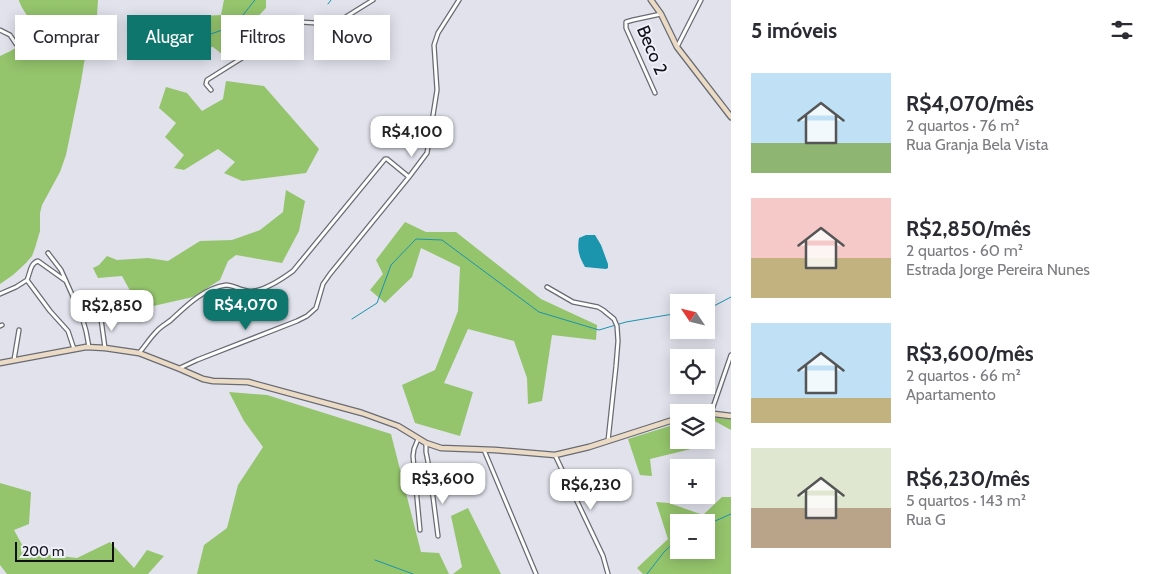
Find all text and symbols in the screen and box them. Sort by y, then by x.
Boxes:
chip: Comprar [15,15,117,60]
chip: Alugar [127,15,211,60]
chip: Filtros [221,15,304,60]
chip: Novo [314,15,390,60]
icon: filters [1108,16,1136,44]
text: 5 imóveis [751,18,837,43]
street label: Beco 2 [632,22,672,78]
text: R$4,070/mês [906,91,1034,116]
icon: home [791,93,851,153]
pin: R$4,100 [366,116,458,158]
text: 2 quartos · 76 m² [906,116,1019,135]
text: R$4,100 [381,122,443,141]
text: Rua Granja Bela Vista [906,135,1048,154]
text: R$2,850/mês [906,216,1031,241]
icon: home [791,218,851,278]
text: 2 quartos · 60 m² [906,241,1023,260]
text: Estrada Jorge Pereira Nunes [906,260,1090,279]
pin: R$4,070 [200,288,292,331]
pin: R$2,850 [66,290,158,332]
north arrow [670,294,715,339]
map controls [670,294,715,559]
text: R$4,070 [214,295,278,314]
text: R$2,850 [81,296,143,315]
text: R$3,600/mês [906,341,1034,366]
icon: home [791,343,851,403]
button: locate [670,349,715,394]
text: 2 quartos · 66 m² [906,366,1021,385]
text: Apartamento [906,385,996,404]
button: layers [670,404,715,449]
button: + [670,459,715,504]
pin: R$3,600 [397,462,489,505]
text: R$6,230/mês [906,466,1030,491]
pin: R$6,230 [545,468,637,511]
icon: home [791,468,851,528]
text: R$3,600 [411,469,475,488]
text: R$6,230 [561,475,621,494]
text: 5 quartos · 143 m² [906,491,1026,510]
text: Rua G [906,510,946,529]
button: − [670,514,715,559]
scale bar [15,539,114,562]
text: 200 m [22,542,64,560]

